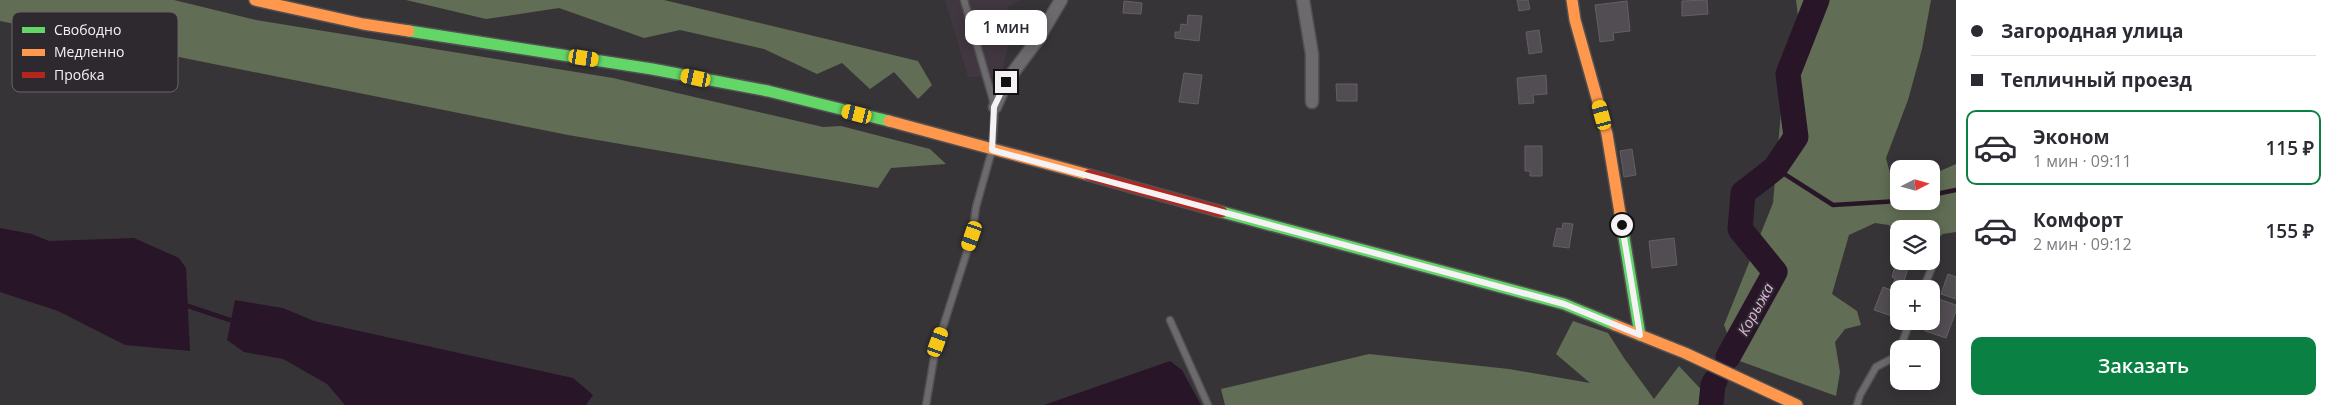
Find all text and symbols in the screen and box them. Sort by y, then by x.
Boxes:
callout: 1 мин [965,9,1047,44]
legend [12,12,178,92]
text: 1 мин [982,16,1030,38]
text: Загородная улица [2001,18,2184,44]
text: Свободно [54,20,121,39]
text: Медленно [54,42,125,61]
car [568,48,599,68]
text: Пробка [54,65,105,84]
text: Тепличный проезд [2001,67,2192,93]
car [679,68,712,88]
route end [995,71,1017,93]
car [1590,99,1613,131]
car [840,103,873,125]
text: Эконом [2033,124,2110,150]
icon: car [1973,125,2018,170]
text: 115 ₽ [2265,135,2314,161]
text: 1 мин · 09:11 [2033,150,2132,172]
north arrow [1890,160,1940,210]
map controls [1890,160,1940,390]
text: Комфорт [2033,207,2123,233]
icon: car [1973,208,2018,253]
route start [1611,214,1633,236]
text: 155 ₽ [2265,218,2314,244]
car [960,219,983,253]
button: layers [1890,220,1940,270]
text: 2 мин · 09:12 [2033,233,2132,255]
water label: Корыжа [1732,279,1778,339]
button: + [1890,280,1940,330]
car [925,325,950,359]
button: Заказать [1971,337,2316,395]
button: − [1890,340,1940,390]

